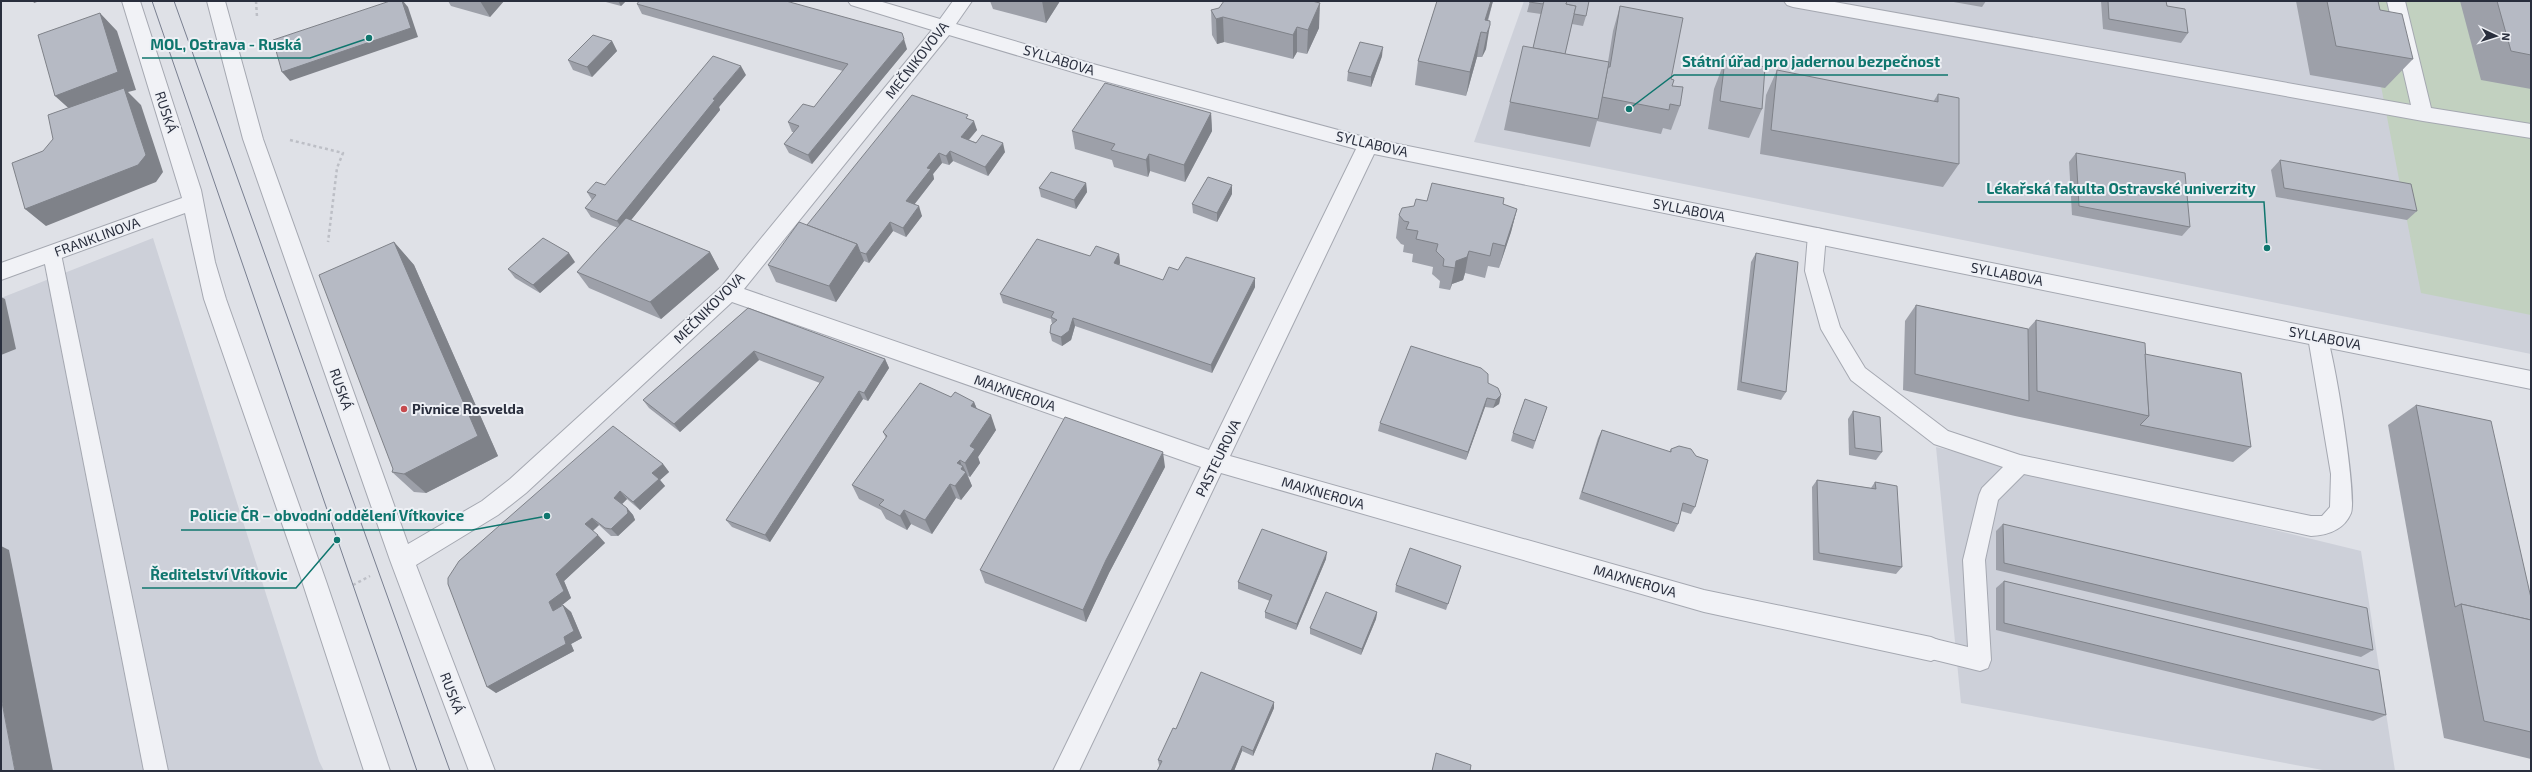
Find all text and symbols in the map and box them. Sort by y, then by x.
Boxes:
north arrow [2476,16,2516,56]
street label: MEČNIKOVOVA [881,17,952,102]
callout: MOL, Ostrava - Ruská [142,31,310,58]
text: N [2500,32,2513,41]
text: MOL, Ostrava - Ruská [150,35,302,53]
street label: SYLLABOVA [1021,41,1097,78]
callout: Státní úřad pro jadernou bezpečnost [1674,48,1948,75]
text: Státní úřad pro jadernou bezpečnost [1682,52,1940,70]
street label: RUSKÁ [152,89,181,135]
street label: SYLLABOVA [1334,127,1410,160]
callout: Lékařská fakulta Ostravské univerzity [1978,175,2264,202]
text: Lékařská fakulta Ostravské univerzity [1986,179,2256,198]
street label: SYLLABOVA [1651,194,1727,225]
street label: FRANKLINOVA [52,213,142,260]
street label: SYLLABOVA [1969,258,2045,289]
street label: MEČNIKOVOVA [670,268,748,347]
street label: SYLLABOVA [2287,322,2363,353]
street label: RUSKÁ [326,366,357,412]
street label: MAIXNEROVA [972,371,1059,415]
place label: Pivnice Rosvelda [412,400,524,417]
marker: Pivnice Rosvelda [399,404,409,414]
street label: PASTEUROVA [1191,416,1244,499]
street label: MAIXNEROVA [1280,473,1367,513]
callout: Policie ČR – obvodní oddělení Vítkovice [181,503,472,530]
text: Policie ČR – obvodní oddělení Vítkovice [190,506,464,524]
callout: Ředitelství Vítkovic [142,561,296,588]
street label: MAIXNEROVA [1592,561,1679,601]
text: Ředitelství Vítkovic [150,565,288,583]
street label: RUSKÁ [437,670,468,716]

